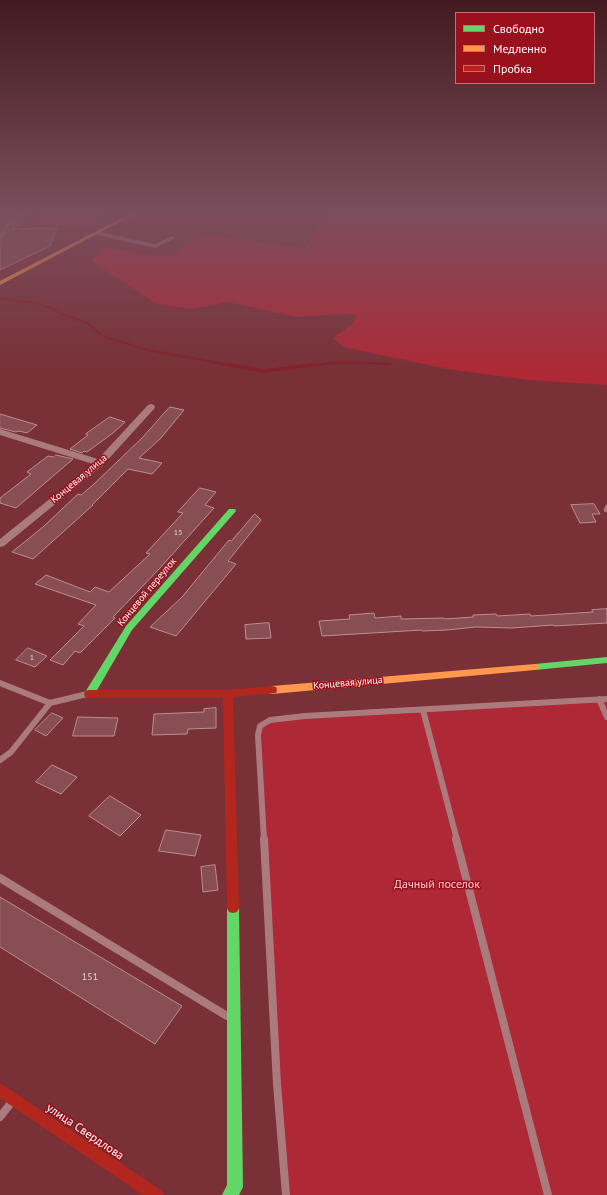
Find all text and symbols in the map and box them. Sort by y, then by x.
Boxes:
legend [455,12,595,84]
text: Свободно [493,21,544,36]
text: Медленно [493,41,547,56]
text: Пробка [493,61,532,76]
street label: Концевая улица [48,452,110,506]
house number: 15 [174,528,182,538]
street label: Концевой переулок [115,555,179,629]
house number: 1 [30,653,34,663]
street label: Концевая улица [313,674,383,692]
park label: Дачный поселок [394,878,480,892]
house number: 151 [82,971,98,983]
street label: улица Свердлова [44,1101,126,1163]

